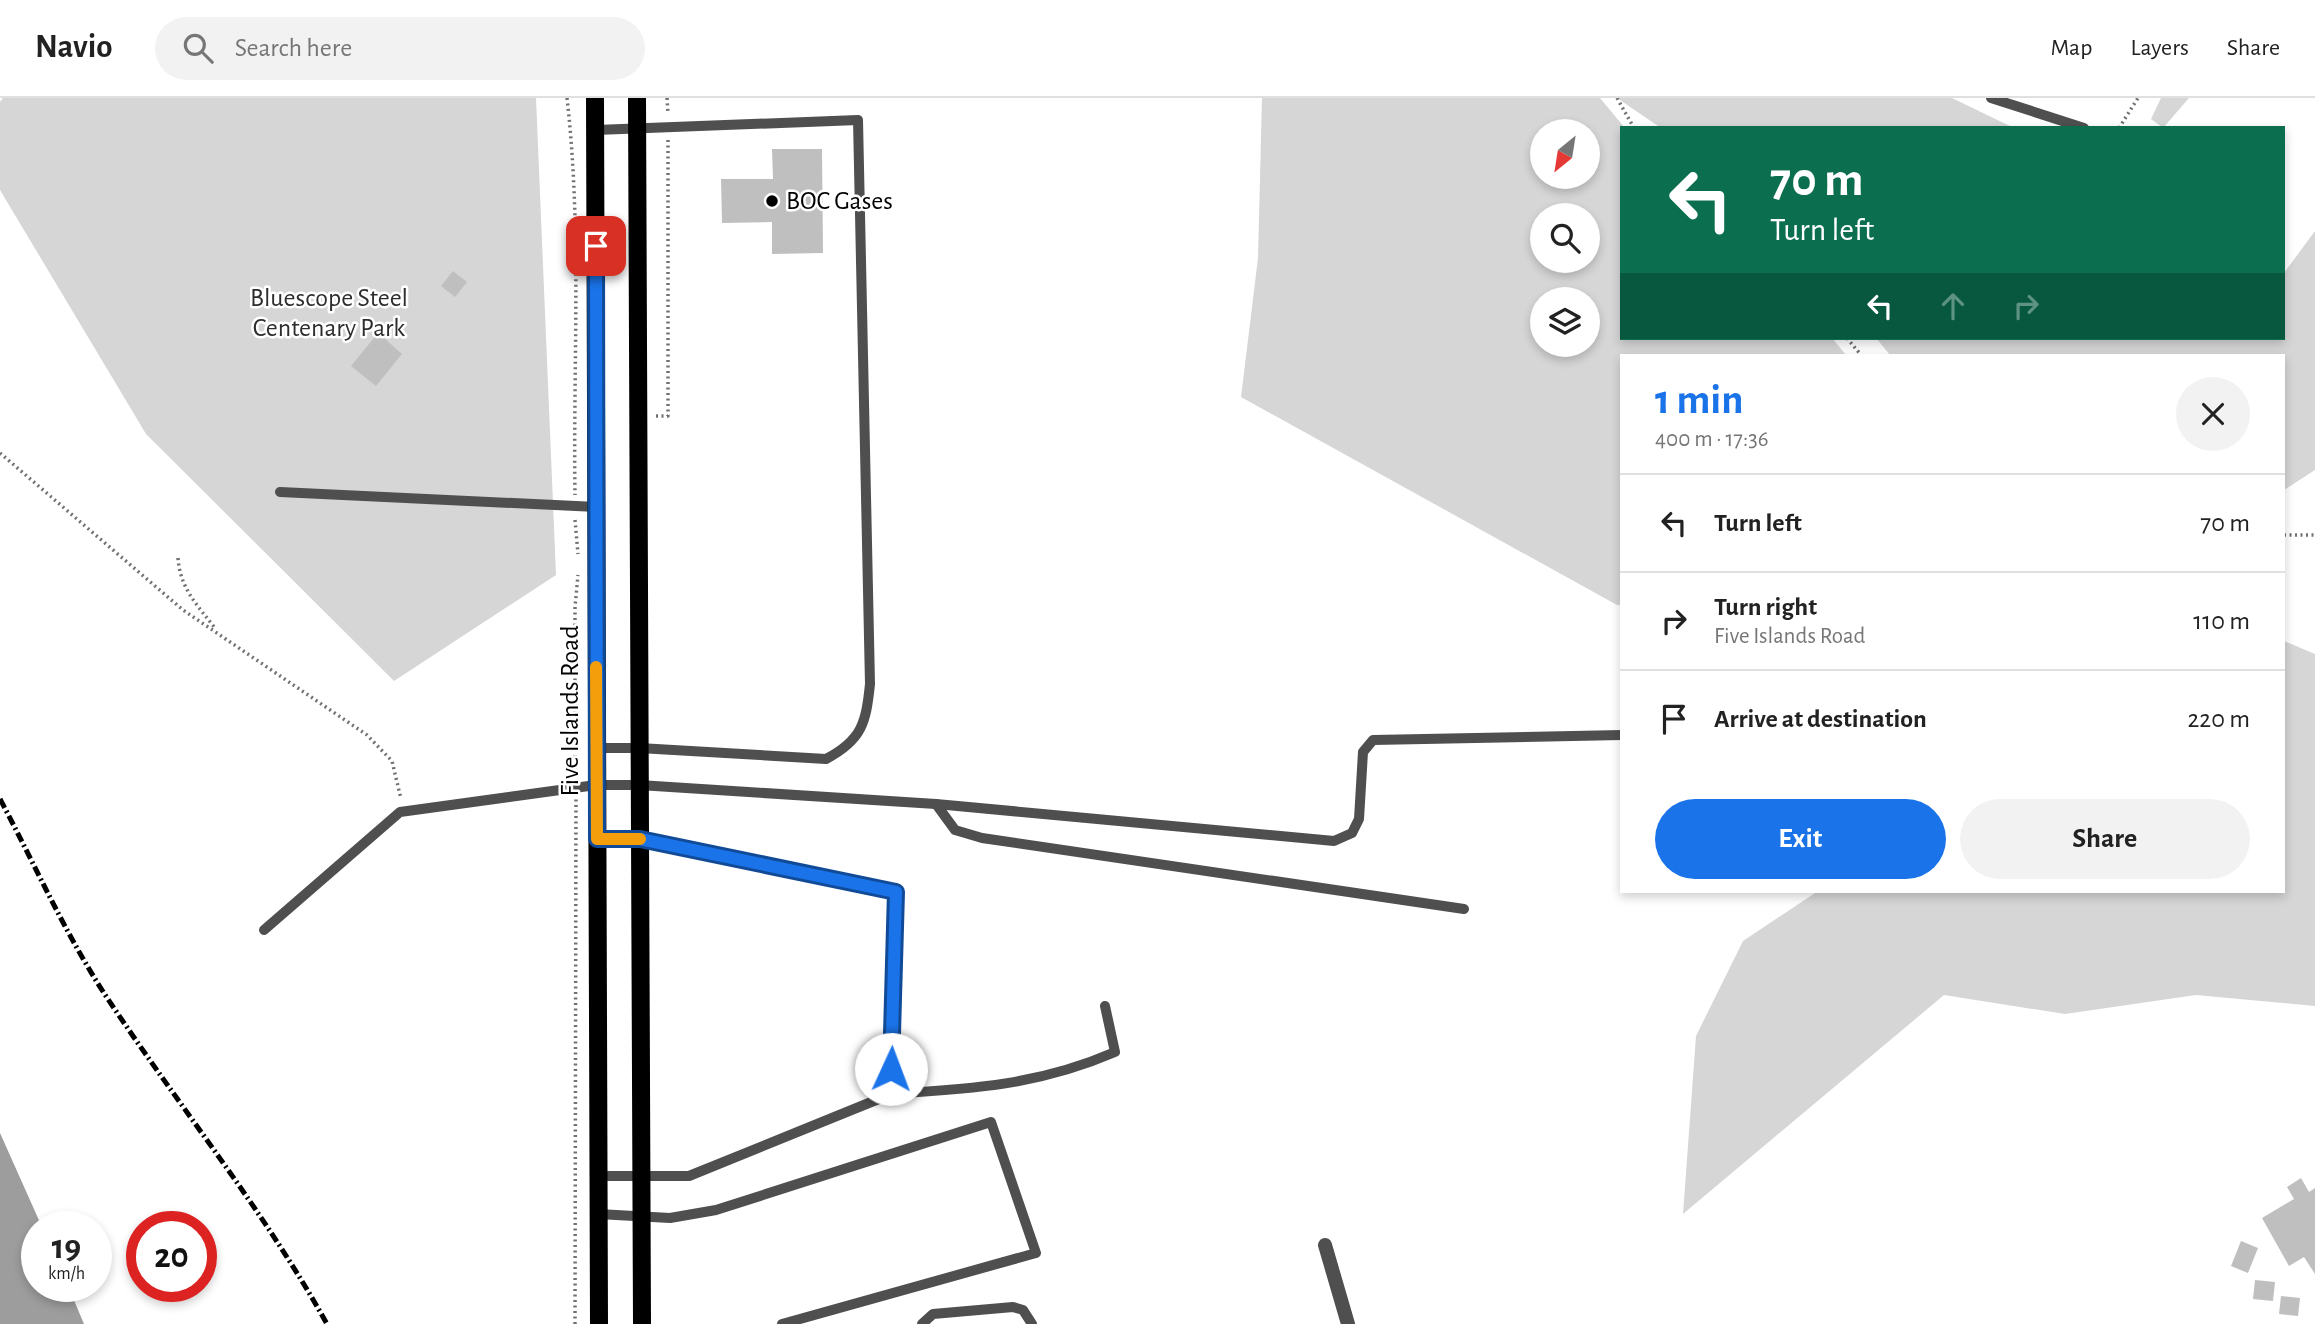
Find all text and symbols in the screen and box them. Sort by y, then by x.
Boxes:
search box [155,17,645,80]
icon: search [179,29,217,67]
text: Navio [35,31,113,64]
text: Search here [235,35,352,61]
text: Map [2050,36,2092,60]
text: Layers [2130,36,2189,60]
text: Share [2227,36,2280,60]
north arrow [1530,119,1600,189]
map controls [1530,119,1600,357]
icon: left [1655,154,1746,245]
text: 70 m [1770,156,1864,205]
place label: BOC Gases [786,188,893,214]
marker: BOC Gases [764,193,780,209]
button: search [1530,203,1600,273]
text: Turn left [1770,214,1874,246]
pin [566,216,626,276]
icon: arrive [577,227,615,265]
park label: Bluescope Steel Centenary Park [250,285,408,341]
button: layers [1530,287,1600,357]
icon: left [1861,287,1899,325]
icon: ahead [1934,287,1972,325]
icon: right [2007,287,2045,325]
button: close [2176,377,2250,451]
text: 1 min [1655,379,1744,421]
text: 400 m · 17:36 [1655,428,1768,451]
icon: left [1655,504,1693,542]
text: Turn left [1714,510,1802,536]
text: 70 m [2200,510,2250,536]
text: Turn right [1714,594,1817,620]
icon: right [1655,602,1693,640]
text: 110 m [2193,608,2250,634]
street label: Five Islands Road [557,625,583,797]
text: Five Islands Road [1714,625,1865,648]
icon: arrive [1655,700,1693,738]
text: Arrive at destination [1714,706,1927,732]
text: 220 m [2188,706,2250,732]
button: Exit [1655,799,1946,879]
button: Share [1960,799,2250,879]
position arrow [854,1032,928,1106]
speed limit sign: 20 [126,1211,217,1302]
text: 19 [52,1230,81,1265]
text: km/h [48,1265,85,1283]

